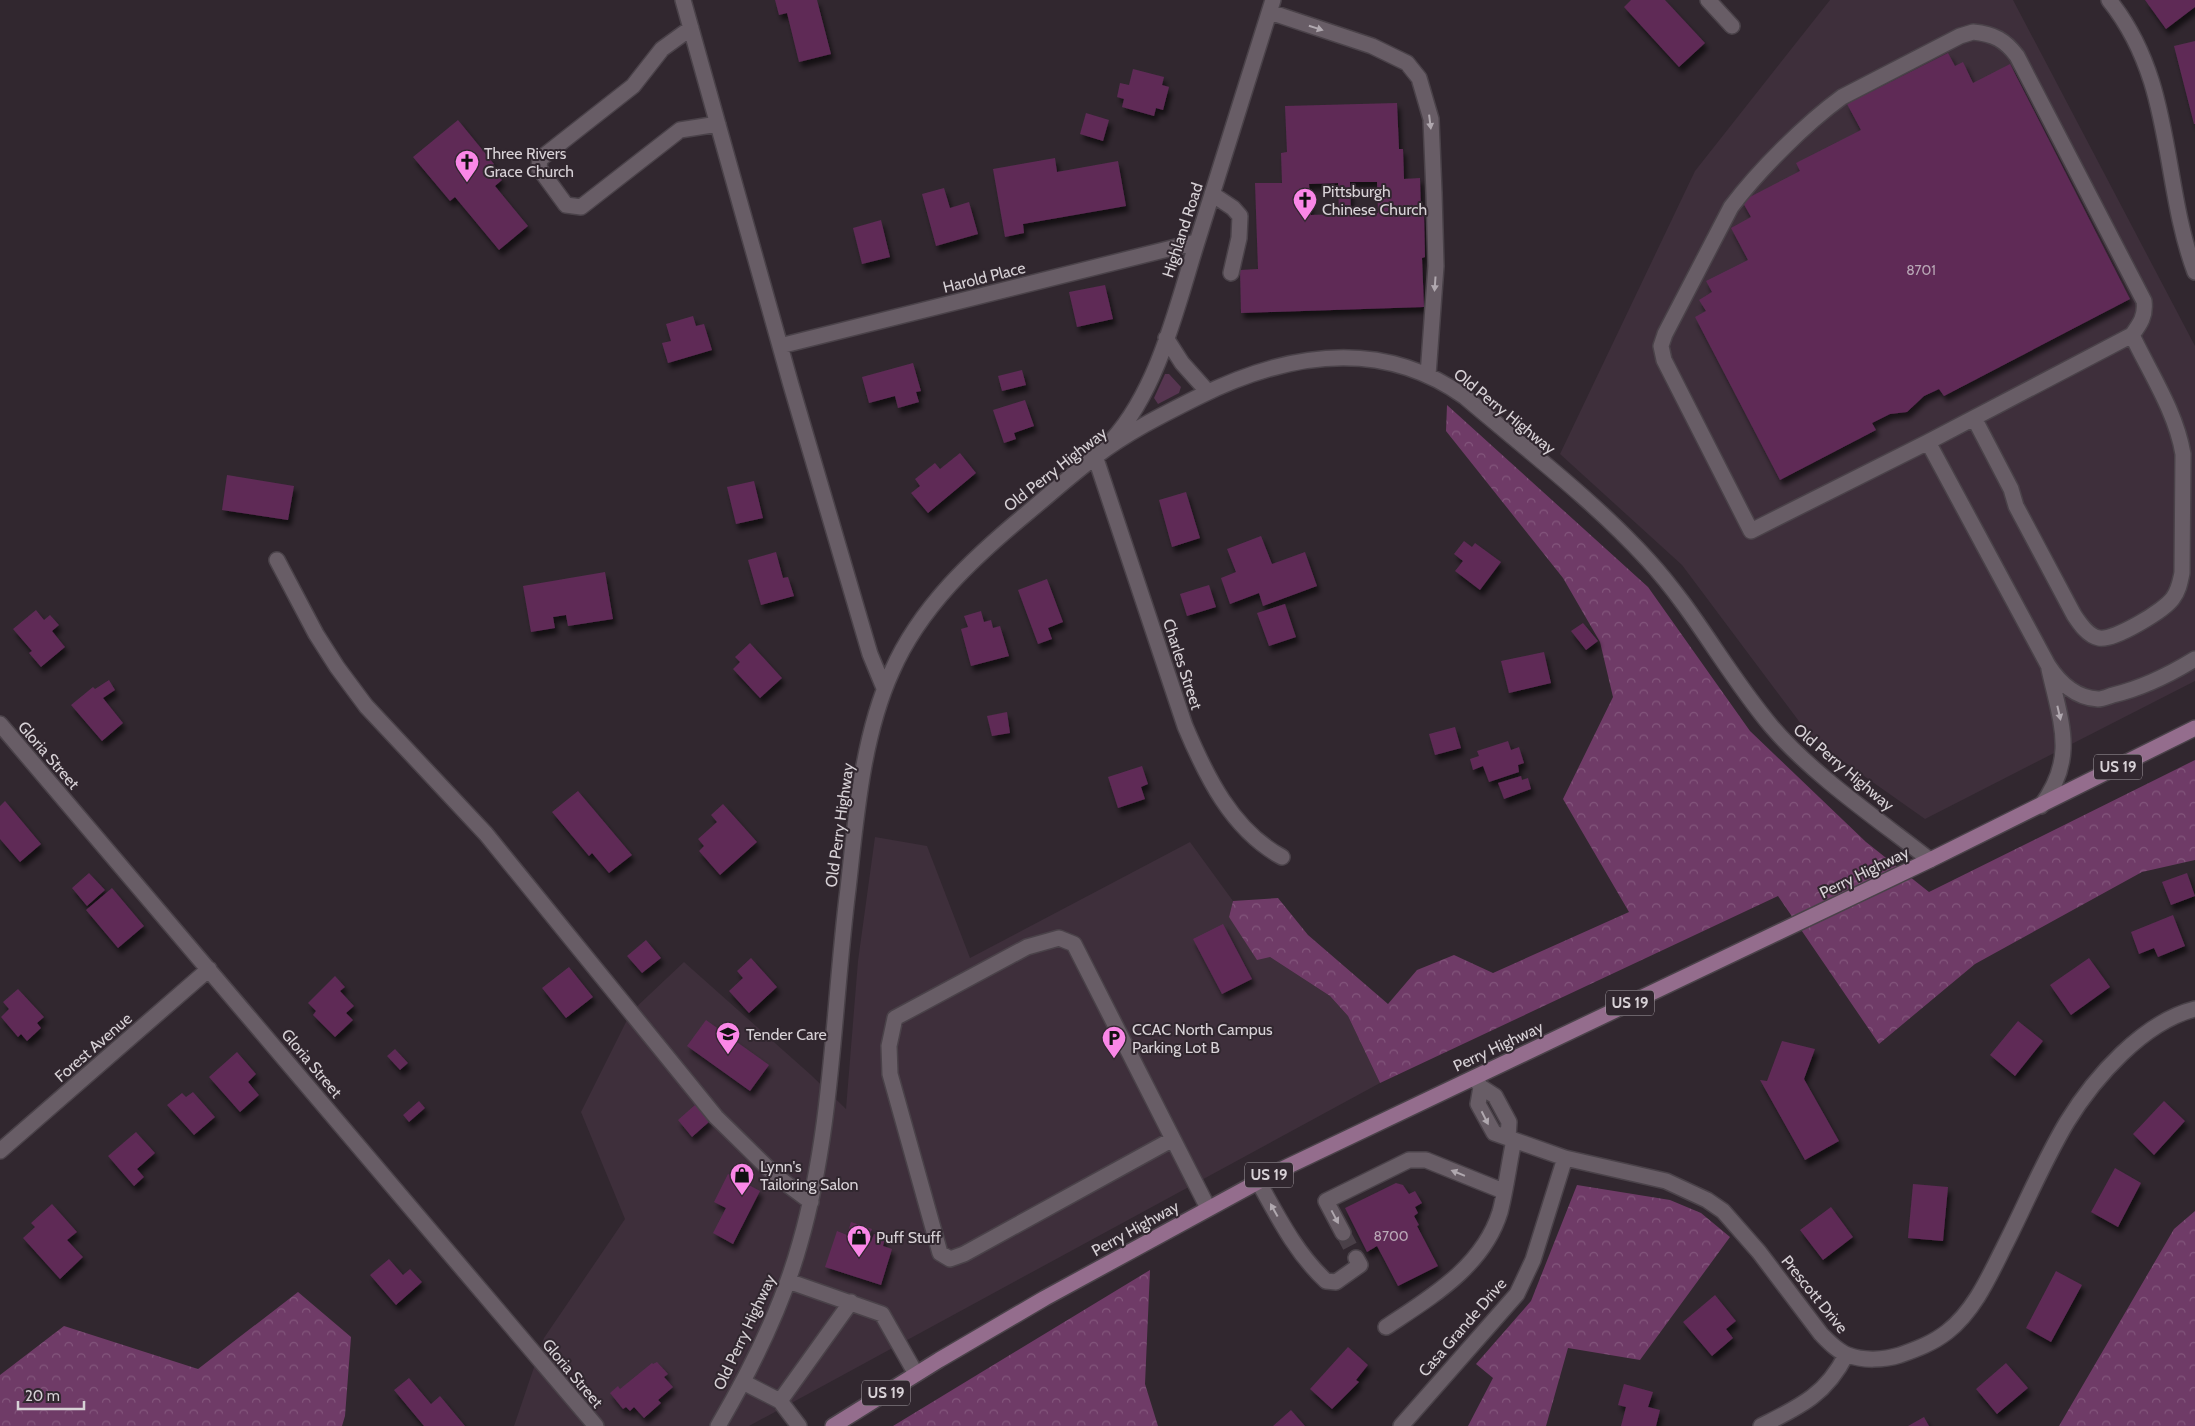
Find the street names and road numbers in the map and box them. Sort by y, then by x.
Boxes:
street label: Highland Road [1158,180,1207,280]
street label: Harold Place [941,258,1027,297]
street label: Old Perry Highway [1450,365,1559,458]
street label: Old Perry Highway [1000,423,1111,515]
street label: Charles Street [1159,616,1206,713]
street label: Gloria Street [14,717,84,794]
street label: Old Perry Highway [1790,720,1898,815]
road number: US 19 [2094,754,2142,780]
street label: Old Perry Highway [821,762,858,888]
street label: Perry Highway [1816,843,1912,902]
road number: US 19 [1606,990,1654,1016]
street label: Forest Avenue [51,1009,136,1086]
street label: Perry Highway [1450,1017,1546,1076]
street label: Gloria Street [277,1025,346,1102]
road number: US 19 [1245,1162,1293,1188]
street label: Perry Highway [1088,1197,1182,1260]
street label: Prescott Drive [1777,1251,1852,1337]
street label: Old Perry Highway [709,1271,780,1393]
street label: Casa Grande Drive [1414,1274,1510,1380]
street label: Gloria Street [538,1335,607,1412]
road number: US 19 [862,1380,910,1406]

